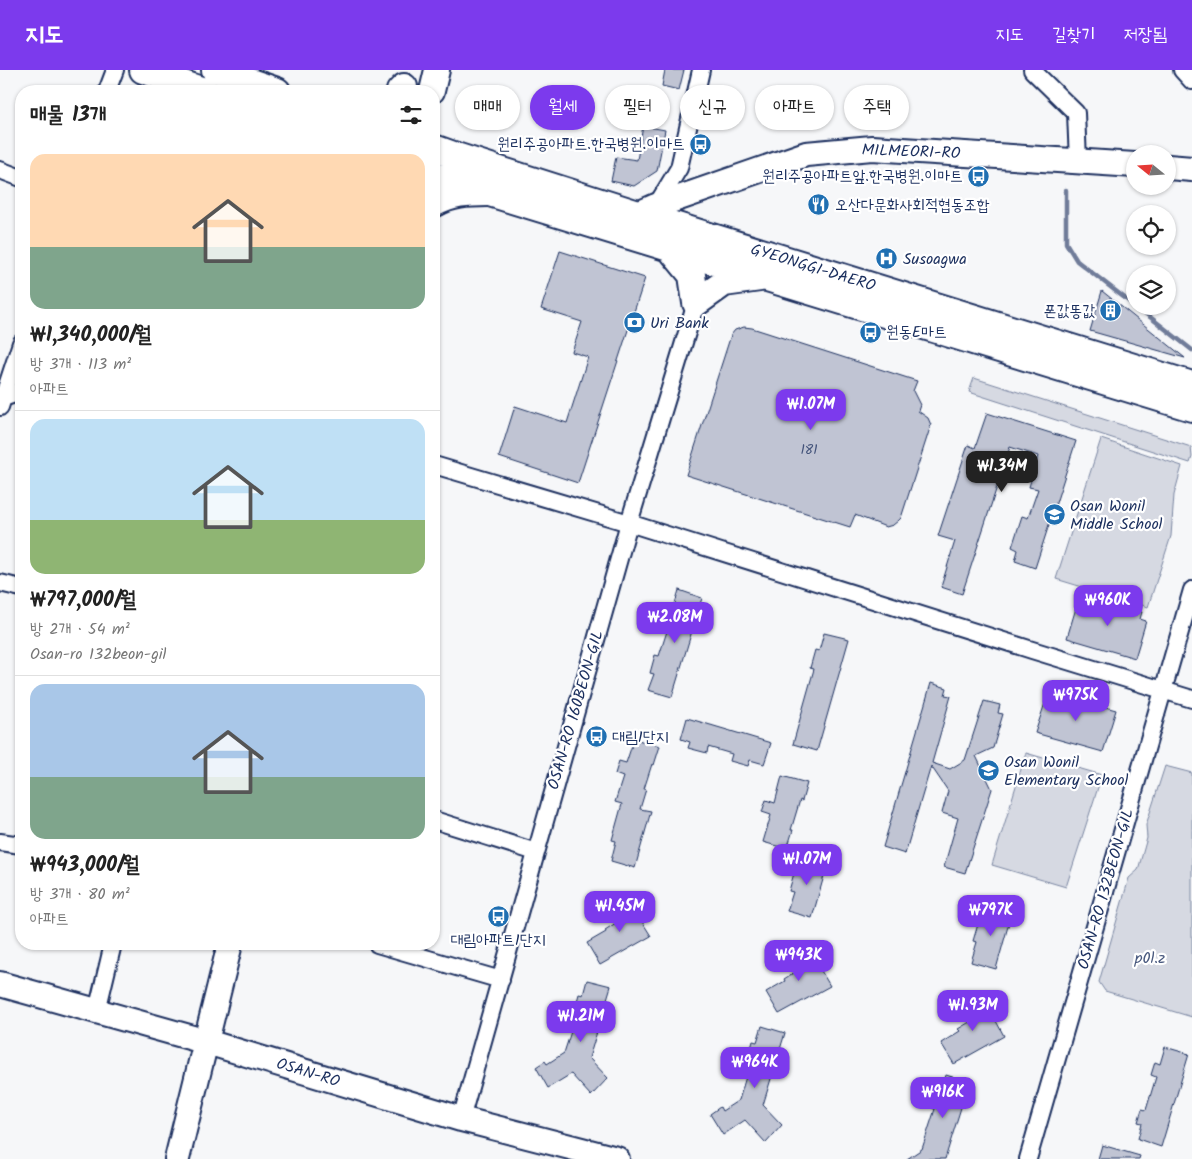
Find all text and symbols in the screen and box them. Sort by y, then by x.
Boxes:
text: 지도 [25,16,64,55]
text: 지도 [995,21,1024,50]
text: 길찾기 [1052,21,1096,50]
text: 저장됨 [1124,21,1167,50]
chip: 매매 [455,85,520,130]
chip: 월세 [530,85,595,130]
chip: 필터 [605,85,670,130]
chip: 신규 [680,85,745,130]
chip: 아파트 [755,85,834,130]
chip: 주택 [844,85,909,130]
text: 매물 13개 [30,99,107,132]
icon: filters [397,101,425,129]
place label: 원리주공아파트.한국병원.이마트 [497,132,685,157]
bus stop icon: 원리주공아파트.한국병원.이마트 [689,132,713,156]
street label: MILMEORI-RO [861,138,961,166]
north arrow [1126,145,1176,195]
map controls [1126,145,1176,315]
place label: 원리주공아파트앞.한국병원.이마트 [762,164,963,189]
bus stop icon: 원리주공아파트앞.한국병원.이마트 [967,164,991,188]
icon: home [183,186,273,276]
restaurant icon: 오산다문화사회적협동조합 [807,193,831,217]
place label: 오산다문화사회적협동조합 [835,193,990,218]
button: locate [1126,205,1176,255]
street label: GYEONGGI-DAERO [747,237,879,299]
hospital icon: Susoagwa [875,247,899,271]
place label: Susoagwa [903,247,967,272]
button: layers [1126,265,1176,315]
place label: 폰값똥값 [1044,299,1095,324]
building icon: 폰값똥값 [1099,299,1123,323]
bank icon: Uri Bank [622,311,646,335]
place label: Uri Bank [650,311,709,336]
text: ₩1,340,000/월 [30,319,152,352]
bus stop icon: 원동E마트 [858,320,882,344]
place label: 원동E마트 [886,320,947,345]
text: 방 3개 · 113 m² [30,352,131,377]
text: 아파트 [30,377,69,402]
pin: ₩1.07M [770,388,852,431]
text: ₩1.07M [787,392,835,417]
house number: 181 [800,439,818,461]
pin: ₩1.34M [961,450,1043,493]
icon: home [183,452,273,542]
text: ₩1.34M [977,454,1027,479]
place label: Osan Wonil Middle School [1070,494,1163,537]
school or university icon: Osan Wonil Middle School [1042,503,1066,527]
text: ₩797,000/월 [30,584,137,617]
pin: ₩960K [1073,584,1143,627]
text: ₩960K [1085,588,1131,613]
pin: ₩2.08M [634,602,716,644]
text: ₩2.08M [648,605,702,630]
text: 방 2개 · 54 m² [30,617,130,642]
street label: OSAN-RO 160BEON-GIL [541,627,611,793]
text: Osan-ro 132beon-gil [30,642,166,667]
pin: ₩975K [1041,680,1111,722]
text: ₩975K [1053,683,1099,708]
icon: home [183,717,273,807]
bus stop icon: 대림1단지 [584,725,608,749]
place label: 대림1단지 [612,725,669,750]
place label: Osan Wonil Elementary School [1004,750,1129,793]
school or university icon: Osan Wonil Elementary School [976,759,1000,783]
street label: OSAN-RO 132BEON-GIL [1071,806,1141,972]
pin: ₩1.07M [766,844,848,886]
text: ₩1.07M [783,847,831,872]
text: ₩943,000/월 [30,849,140,882]
text: 방 3개 · 80 m² [30,882,130,907]
pin: ₩1.45M [579,890,661,933]
text: ₩1.45M [595,894,645,919]
pin: ₩797K [956,894,1026,937]
text: ₩797K [969,898,1013,923]
bus stop icon: 대림아파트1단지 [486,904,510,928]
text: 아파트 [30,907,69,932]
place label: 대림아파트1단지 [450,928,546,953]
pin: ₩943K [764,940,834,982]
text: ₩943K [775,943,823,968]
park label: p0l.z [1134,946,1165,971]
pin: ₩1.93M [932,990,1014,1032]
text: ₩1.93M [948,993,998,1018]
pin: ₩1.21M [540,1000,622,1043]
text: ₩1.21M [558,1004,604,1029]
pin: ₩964K [720,1046,790,1089]
text: ₩964K [731,1050,779,1075]
street label: OSAN-RO [273,1051,343,1095]
pin: ₩916K [908,1076,978,1119]
text: ₩916K [921,1080,965,1105]

